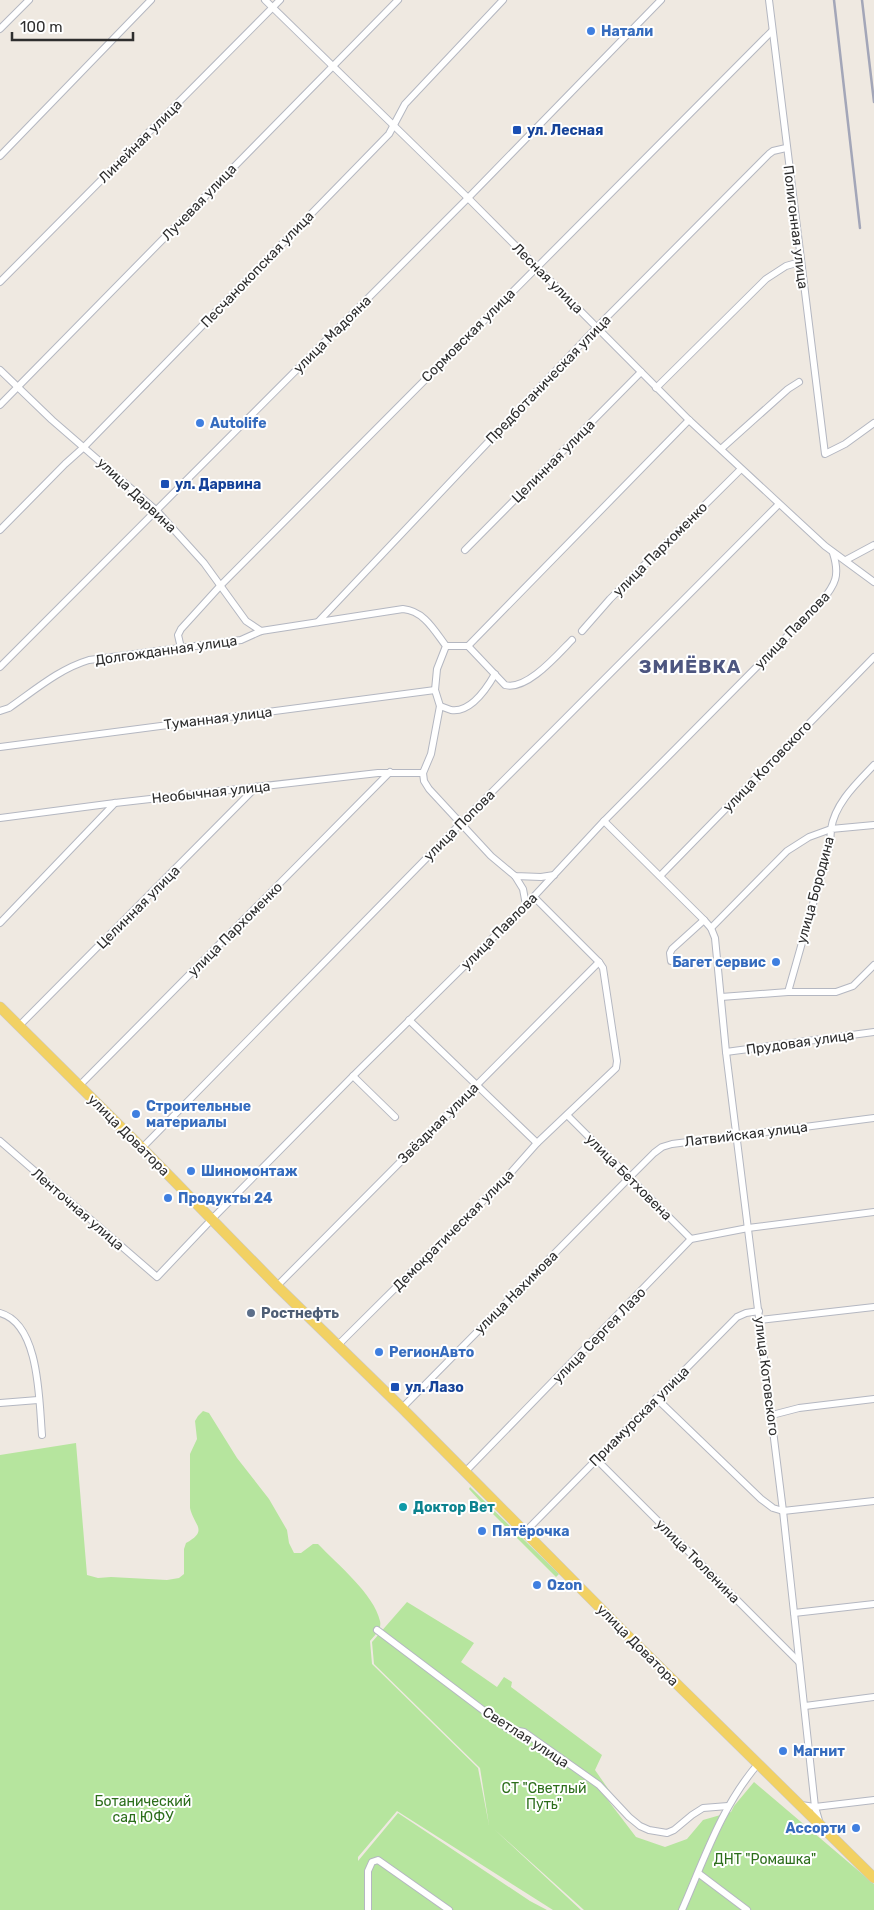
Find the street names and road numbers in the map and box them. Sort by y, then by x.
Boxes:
street label: Линейная улица [95,96,186,187]
street label: Лучевая улица [159,160,240,244]
street label: Полигонная улица [779,164,812,290]
street label: Песчанокопская улица [197,208,317,331]
street label: Лесная улица [509,239,587,317]
street label: Сормовская улица [418,285,519,386]
street label: улица Мадояна [290,292,375,377]
street label: Предботаническая улица [482,311,614,447]
street label: Целинная улица [508,416,599,507]
street label: улица Дарвина [93,454,180,536]
street label: улица Пархоменко [610,499,711,600]
street label: улица Павлова [751,588,834,673]
street label: Долгожданная улица [94,632,238,669]
street label: Туманная улица [163,703,273,734]
street label: улица Котовского [720,717,815,815]
street label: Необычная улица [151,778,271,807]
street label: улица Попова [420,786,498,864]
street label: улица Бородина [793,835,838,946]
street label: Целинная улица [93,862,184,953]
street label: улица Пархоменко [185,879,286,980]
street label: улица Павлова [458,890,541,973]
street label: Прудовая улица [745,1026,855,1059]
street label: Звёздная улица [394,1079,482,1167]
street label: улица Доватора [84,1091,173,1180]
street label: Латвийская улица [684,1119,809,1150]
street label: улица Бетховена [582,1131,675,1224]
street label: Ленточная улица [28,1165,127,1254]
street label: Демократическая улица [389,1166,518,1295]
street label: улица Нахимова [471,1247,561,1337]
street label: улица Сергея Лазо [549,1284,650,1387]
street label: улица Котовского [751,1315,782,1437]
street label: Приамурская улица [586,1363,693,1470]
street label: улица Тюленина [652,1516,743,1607]
street label: улица Доватора [593,1601,682,1690]
street label: Светлая улица [479,1703,572,1772]

